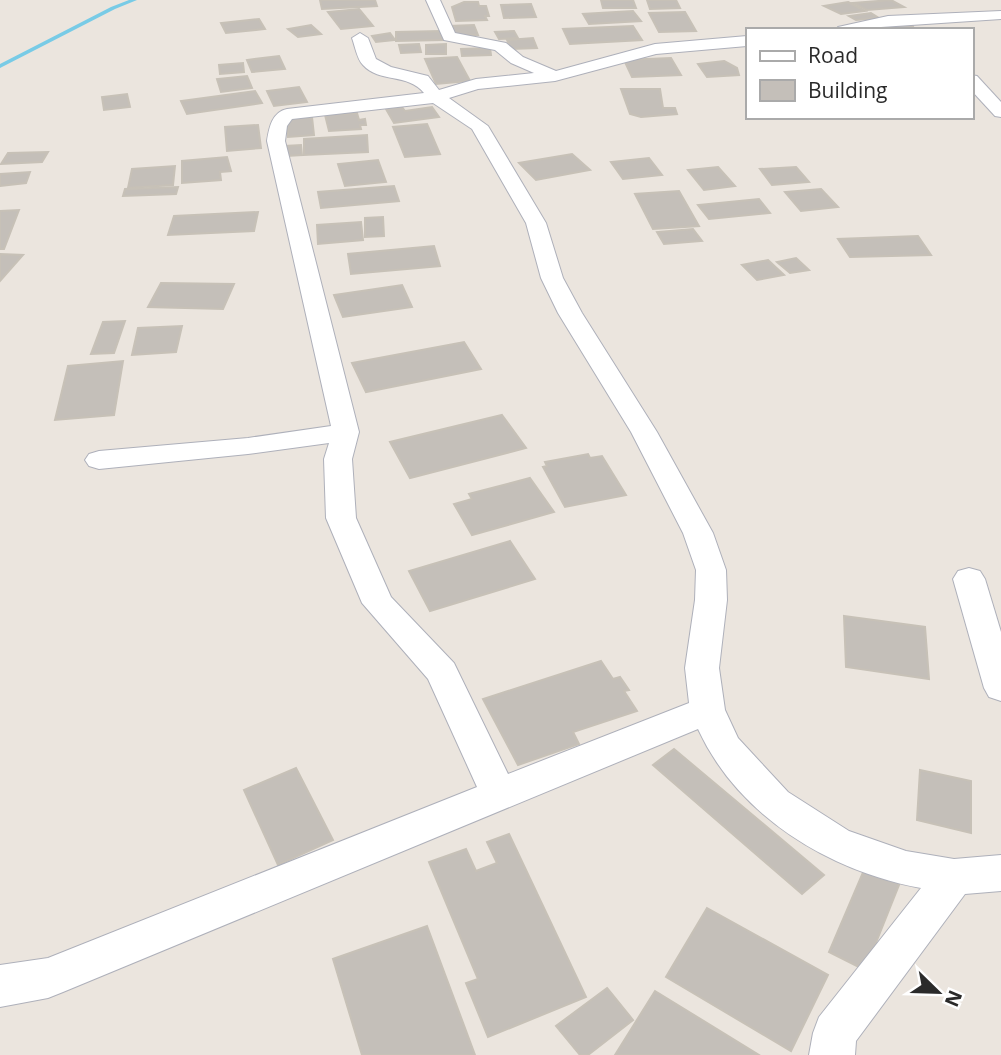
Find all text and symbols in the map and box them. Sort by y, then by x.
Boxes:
legend [746,28,973,119]
text: Road [808,41,858,69]
text: Building [808,76,887,104]
north arrow [903,957,973,1027]
text: N [939,986,969,1011]

